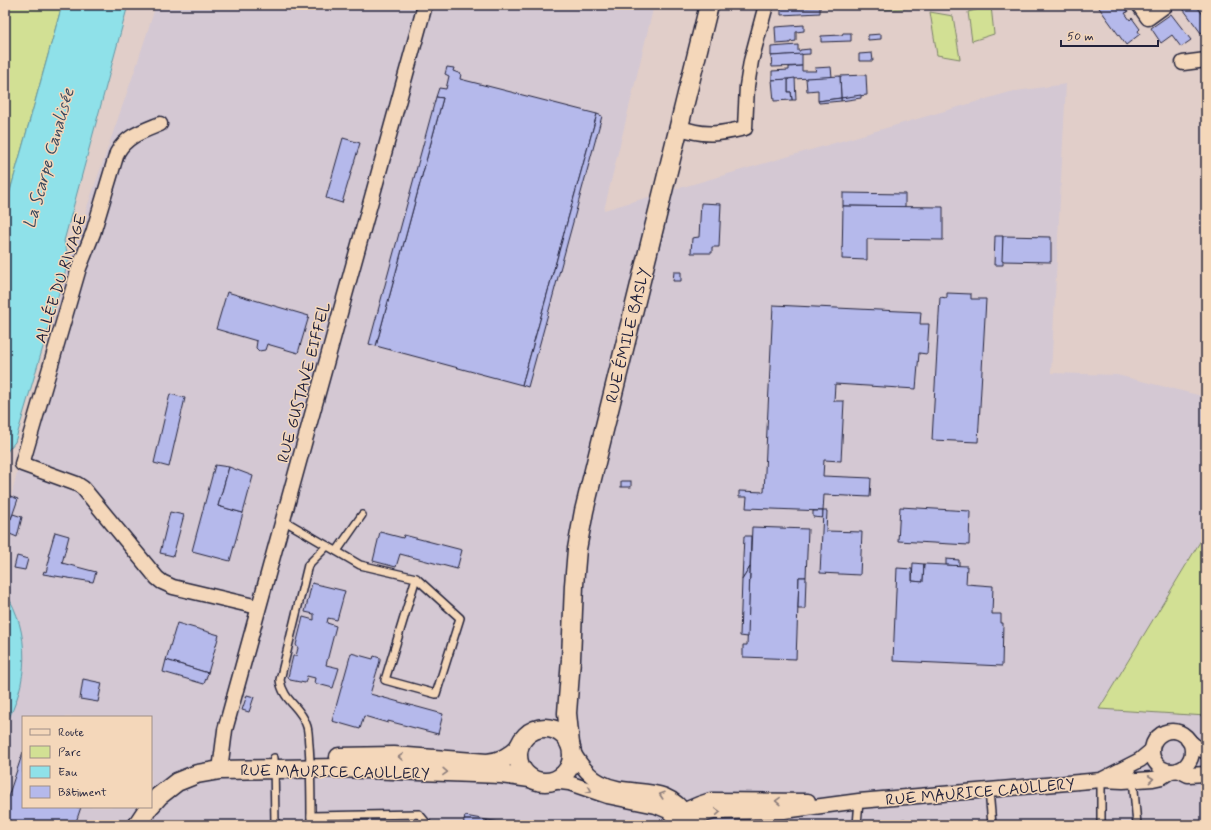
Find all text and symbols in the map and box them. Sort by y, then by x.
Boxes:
scale bar [1061,22,1158,48]
text: 50 m [1067,29,1094,45]
water label: La Scarpe Canalisée [18,85,80,231]
street label: ALLÉE DU RIVAGE [31,211,92,346]
street label: RUE ÉMILE BASLY [601,265,655,405]
street label: RUE GUSTAVE EIFFEL [273,299,336,465]
legend [22,716,152,808]
text: Route [58,725,84,741]
text: Parc [58,745,81,761]
one-way arrow [398,752,405,761]
street label: RUE MAURICE CAULLERY [240,760,430,785]
text: Eau [58,765,78,781]
one-way arrow [442,768,448,777]
street label: RUE MAURICE CAULLERY [885,774,1076,811]
one-way arrow [1148,775,1154,784]
text: Bâtiment [58,785,107,801]
one-way arrow [586,785,593,793]
one-way arrow [659,791,666,800]
one-way arrow [775,796,781,805]
one-way arrow [715,808,721,816]

